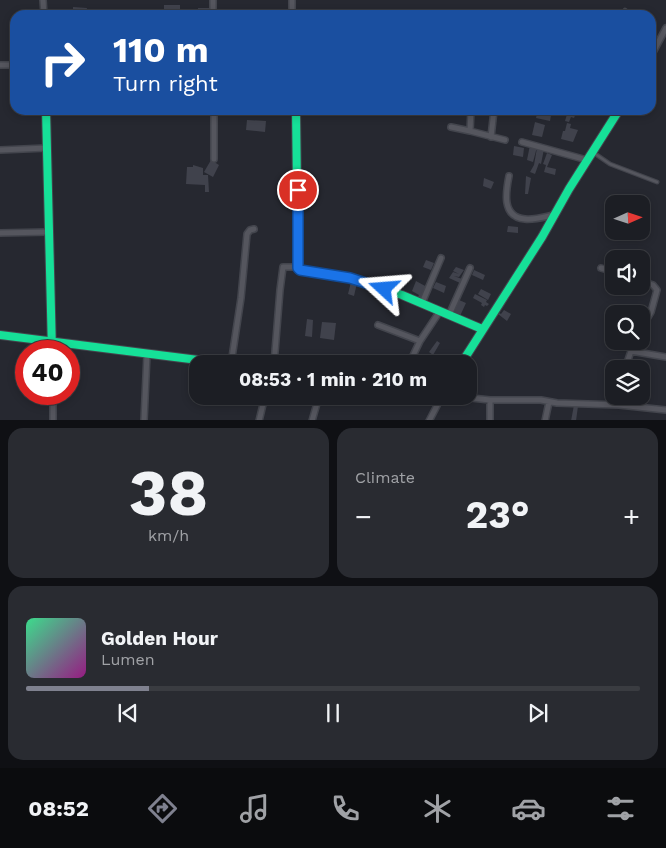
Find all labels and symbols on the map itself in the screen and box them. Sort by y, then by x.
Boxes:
pin [277,169,319,211]
north arrow [605,195,650,240]
position arrow [357,262,409,314]
speed limit sign: 40 [15,340,80,405]

